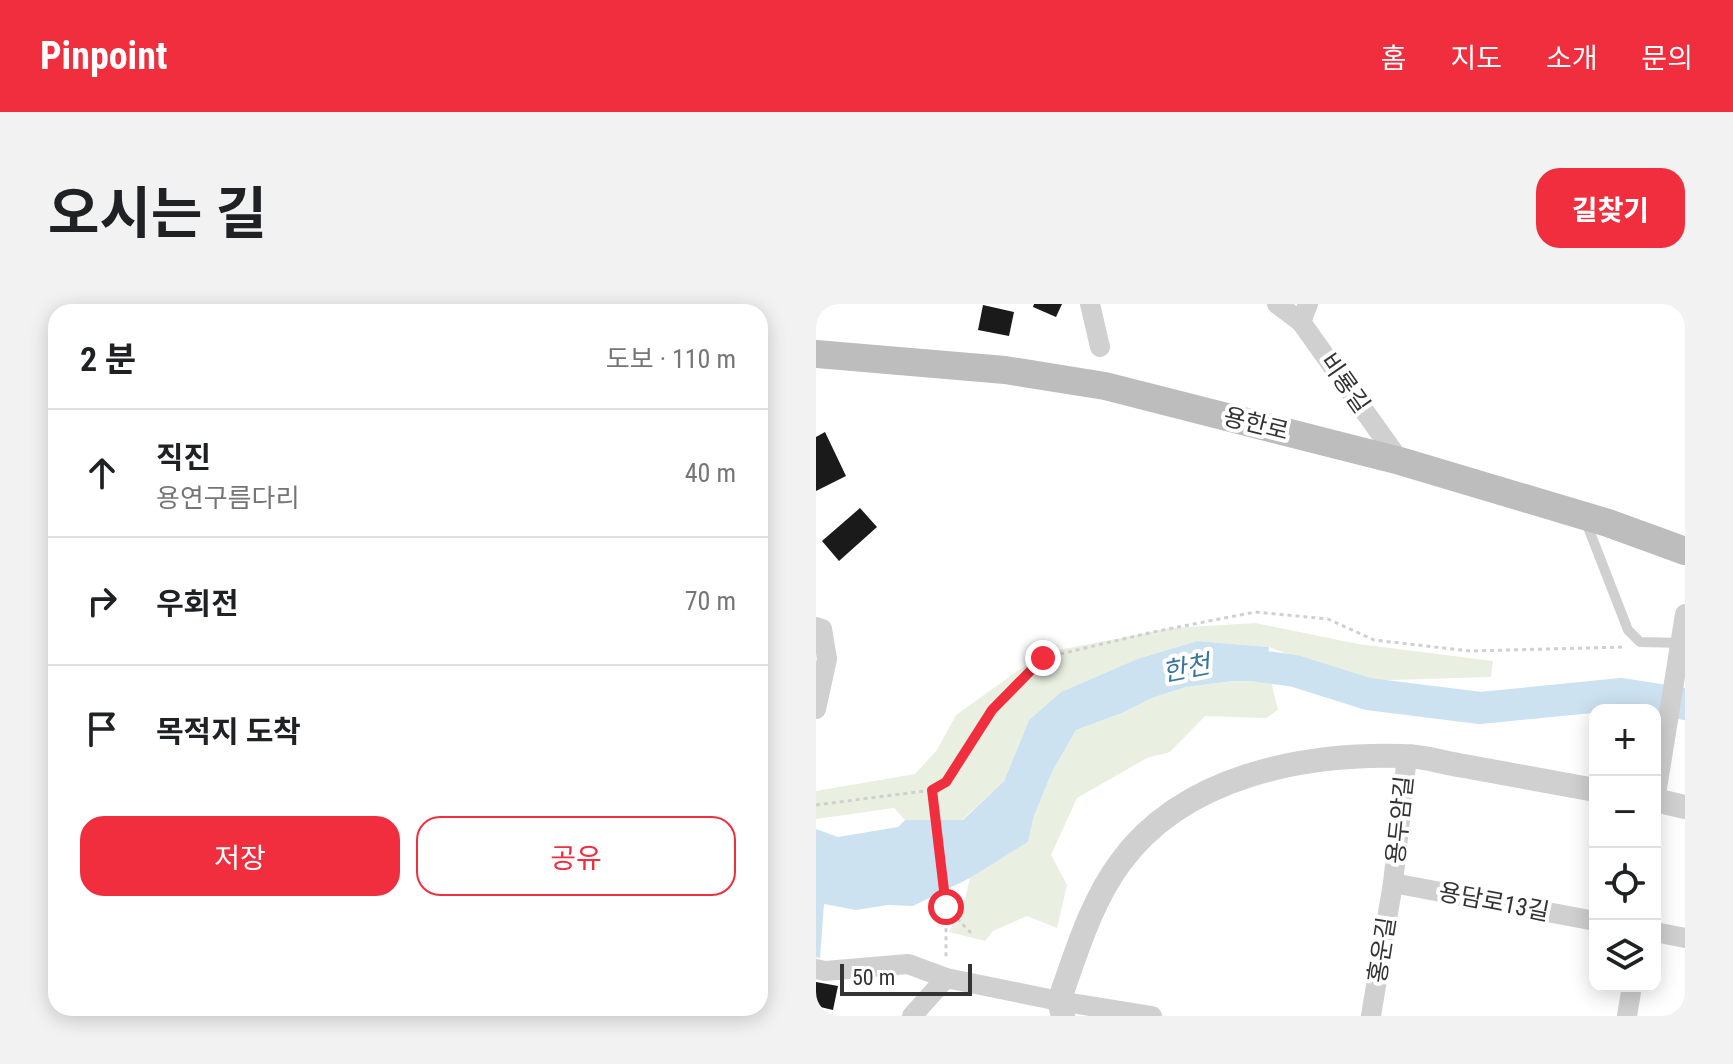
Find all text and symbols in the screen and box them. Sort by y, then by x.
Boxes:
text: Pinpoint [40,34,168,78]
text: 홈 [1381,42,1406,75]
text: 지도 [1450,42,1502,75]
text: 소개 [1546,42,1597,75]
text: 문의 [1641,42,1693,75]
button: 길찾기 [1536,168,1685,248]
text: 오시는 길 [48,181,267,247]
text: 2 분 [80,339,136,379]
text: 도보 · 110 m [606,344,736,374]
street label: 비룡길 [1315,348,1375,418]
street label: 용한로 [1220,402,1292,446]
text: 직진 [156,440,211,475]
icon: ahead [80,451,124,495]
text: 40 m [685,458,736,488]
text: 용연구름다리 [156,483,300,513]
icon: right [80,579,124,623]
text: 우회전 [156,586,239,621]
text: 70 m [685,586,736,616]
route end [1025,640,1061,676]
water label: 한천 [1160,648,1215,687]
map controls [1589,704,1661,992]
button: + [1589,704,1661,776]
icon: arrive [80,707,124,751]
text: 목적지 도착 [156,714,301,749]
street label: 용두암길 [1381,775,1419,865]
button: − [1589,776,1661,848]
button: 저장 [80,816,400,896]
button: 공유 [416,816,736,896]
button: locate [1589,848,1661,920]
street label: 용담로13길 [1436,878,1552,926]
route start [928,889,964,925]
street label: 홍운길 [1363,915,1401,985]
button: layers [1589,920,1661,992]
scale bar [840,960,972,996]
text: 50 m [852,965,895,990]

